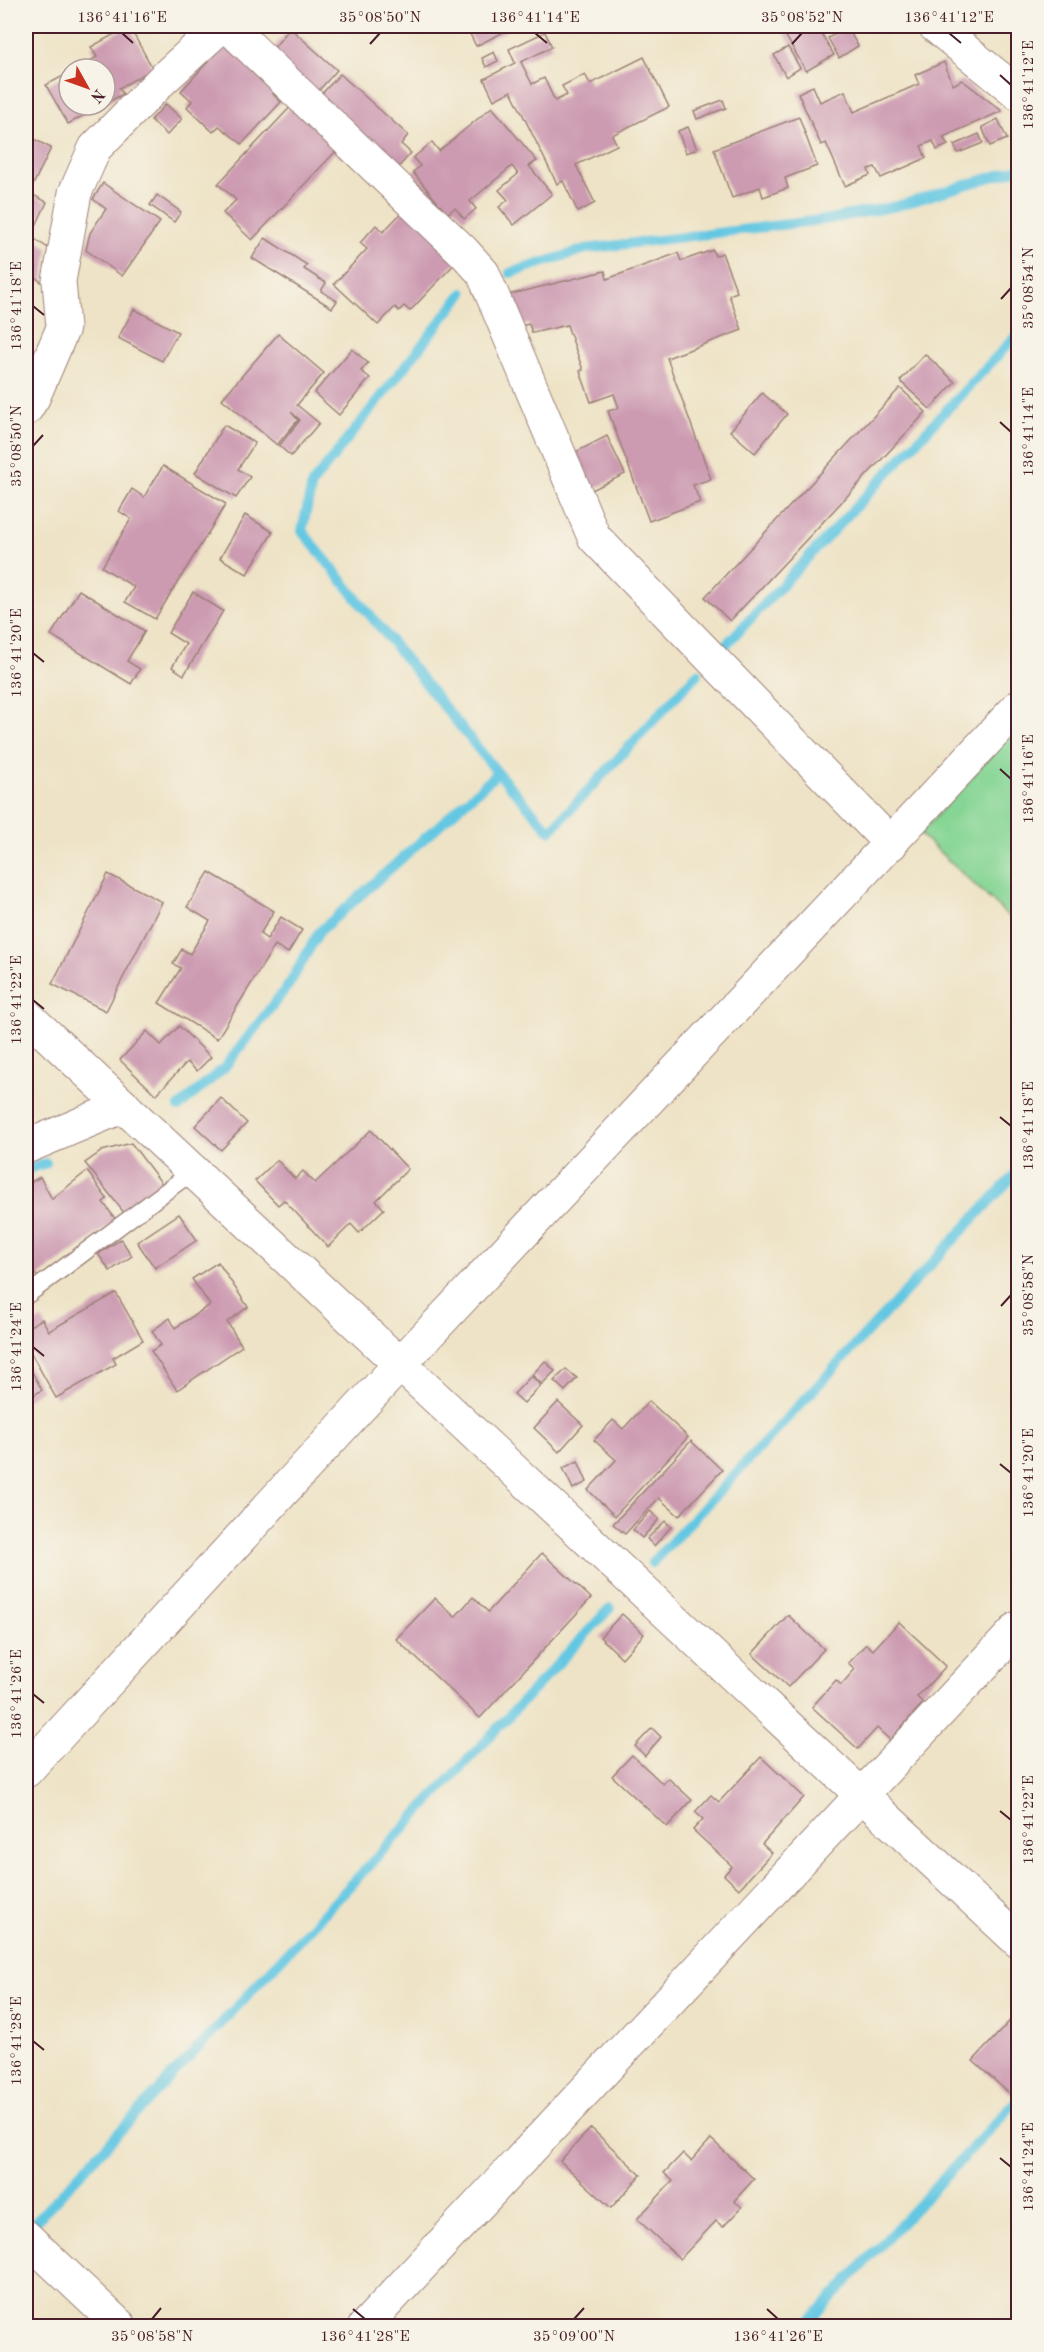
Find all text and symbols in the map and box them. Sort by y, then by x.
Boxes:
text: 136°41'16"E [77,11,167,26]
text: 35°08'50"N [339,11,421,26]
text: 136°41'14"E [490,11,580,26]
text: 35°08'52"N [761,11,843,26]
text: 136°41'12"E [904,11,994,26]
text: 136°41'12"E [1022,40,1037,130]
north arrow [57,57,117,117]
text: N [86,86,107,106]
text: 35°08'54"N [1022,247,1037,329]
text: 136°41'18"E [10,261,25,351]
text: 136°41'14"E [1022,387,1037,477]
text: 35°08'50"N [10,405,25,487]
text: 136°41'20"E [10,608,25,698]
text: 136°41'16"E [1022,734,1037,824]
text: 136°41'22"E [10,955,25,1045]
text: 136°41'18"E [1022,1081,1037,1171]
text: 35°08'58"N [1022,1254,1037,1336]
text: 136°41'24"E [10,1302,25,1392]
text: 136°41'20"E [1022,1428,1037,1518]
text: 136°41'26"E [10,1649,25,1739]
text: 136°41'22"E [1022,1775,1037,1865]
text: 136°41'28"E [10,1996,25,2086]
text: 136°41'24"E [1022,2122,1037,2212]
text: 35°08'58"N [111,2330,193,2345]
text: 136°41'28"E [320,2330,410,2345]
text: 35°09'00"N [533,2330,615,2345]
text: 136°41'26"E [733,2330,823,2345]

